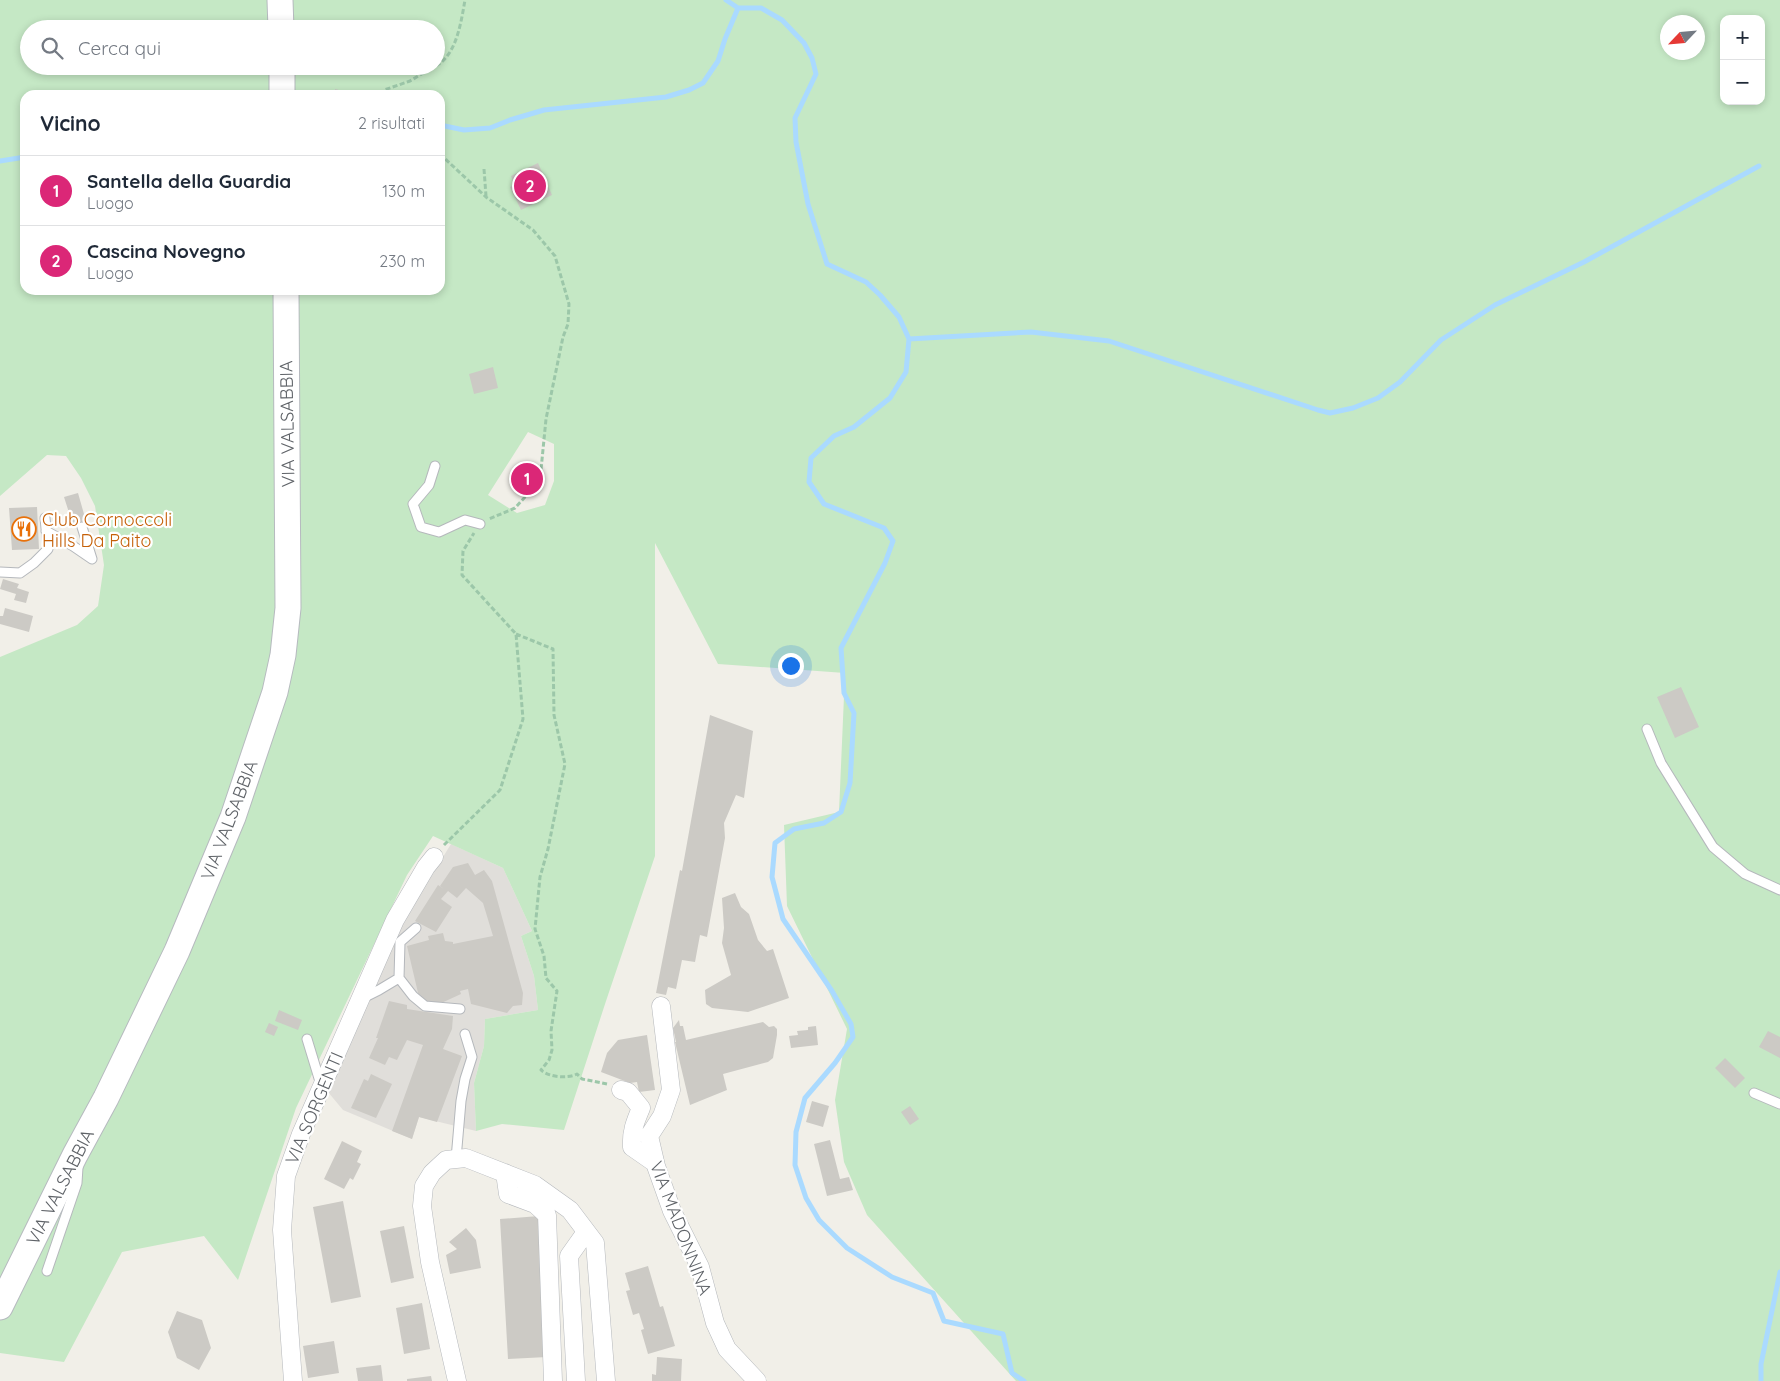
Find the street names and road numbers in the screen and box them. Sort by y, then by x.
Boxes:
street label: VIA VALSABBIA [274,360,300,488]
street label: VIA VALSABBIA [196,756,263,883]
street label: VIA SORGENTI [280,1048,348,1168]
street label: VIA VALSABBIA [21,1125,99,1249]
street label: VIA MADONNINA [645,1158,717,1299]

